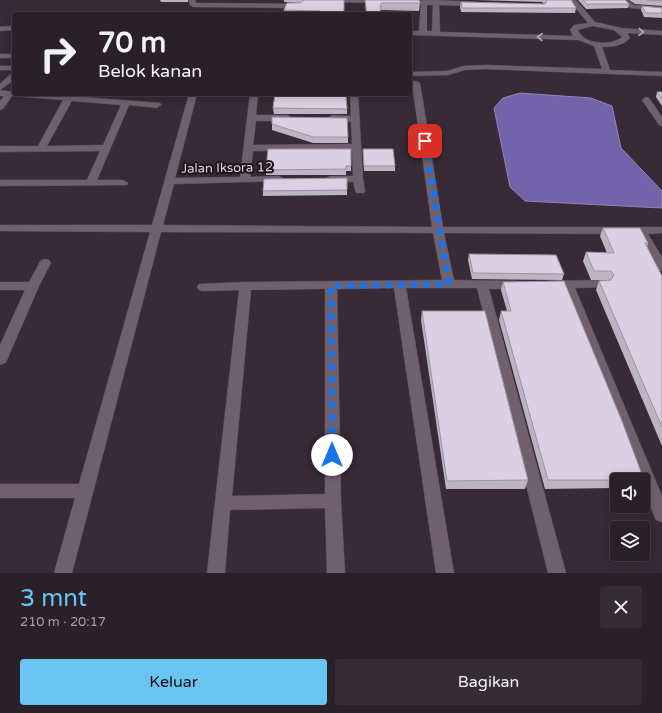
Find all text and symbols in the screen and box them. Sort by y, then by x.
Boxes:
text: 70 m [98,26,166,60]
one-way arrow [638,27,644,36]
icon: right [32,28,84,80]
one-way arrow [537,33,543,41]
text: Belok kanan [98,60,202,82]
pin [408,124,442,158]
icon: arrive [414,130,436,152]
street label: Jalan Iksora 12 [181,159,273,177]
position arrow [311,434,353,476]
map controls [610,473,650,561]
button: sound [610,473,650,513]
button: layers [610,521,650,561]
text: 3 mnt [20,584,87,613]
button: close [600,586,642,628]
text: 210 m · 20:17 [20,614,106,630]
button: Keluar [20,659,327,705]
button: Bagikan [335,659,642,705]

